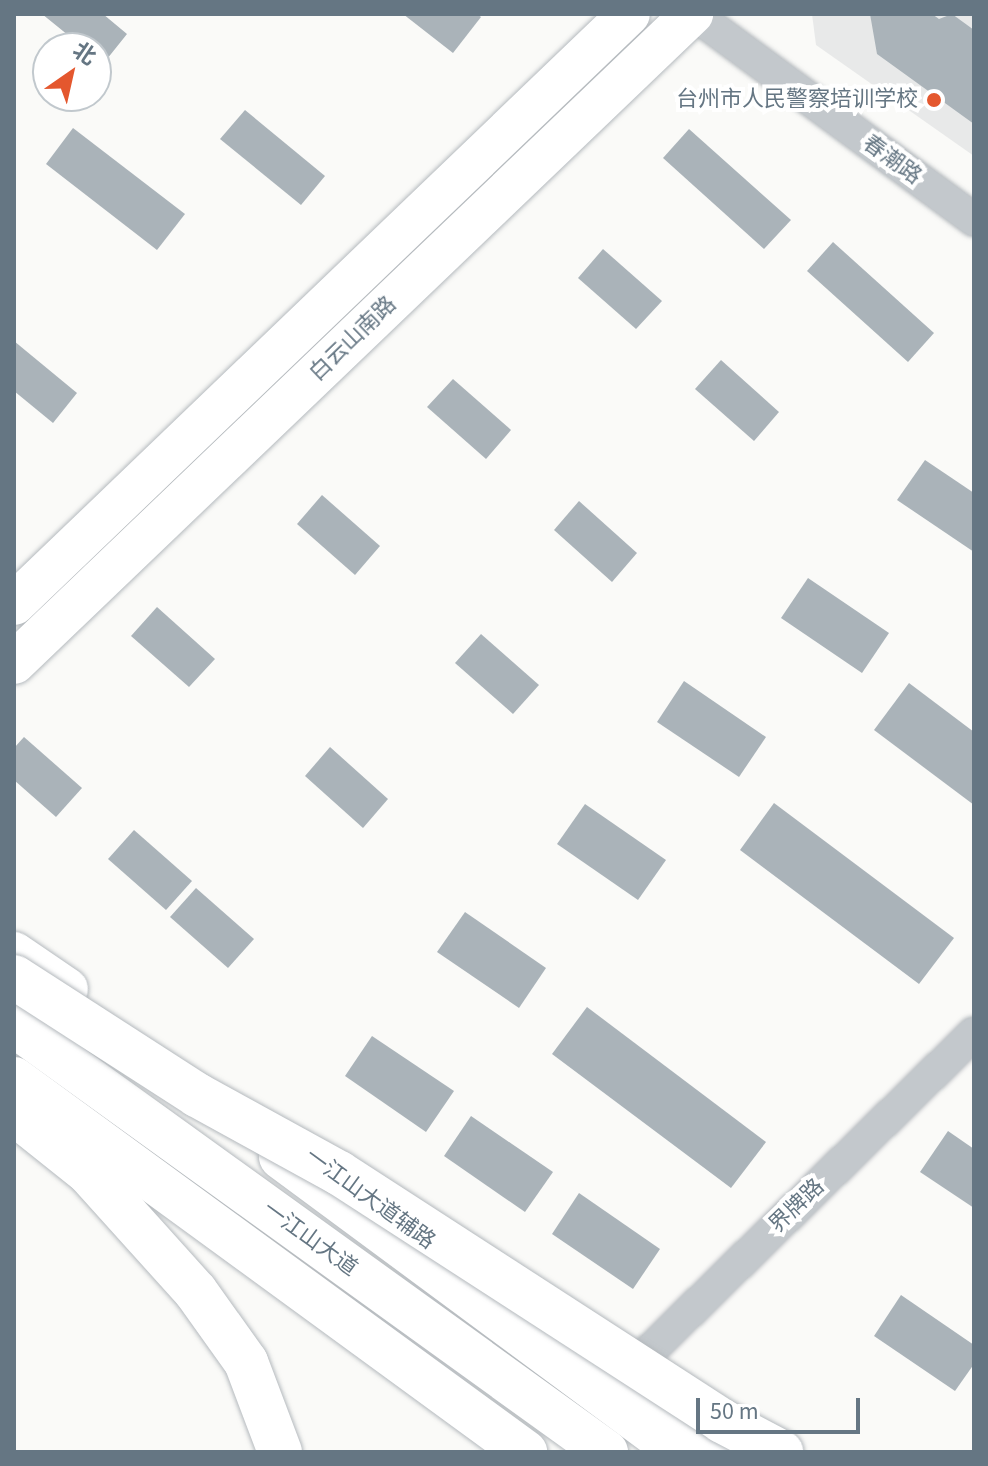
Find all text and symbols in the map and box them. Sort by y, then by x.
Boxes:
north arrow [32,32,112,112]
text: 北 [66,34,102,73]
place label: 台州市人民警察培训学校 [676,87,918,113]
marker: 台州市人民警察培训学校 [925,91,943,109]
street label: 春潮路 [858,130,926,190]
street label: 白云山南路 [304,291,402,387]
street label: 一江山大道辅路 [300,1143,440,1255]
street label: 界牌路 [764,1174,830,1238]
street label: 一江山大道 [258,1196,362,1282]
scale bar [700,1382,864,1432]
text: 50 m [710,1394,759,1429]

